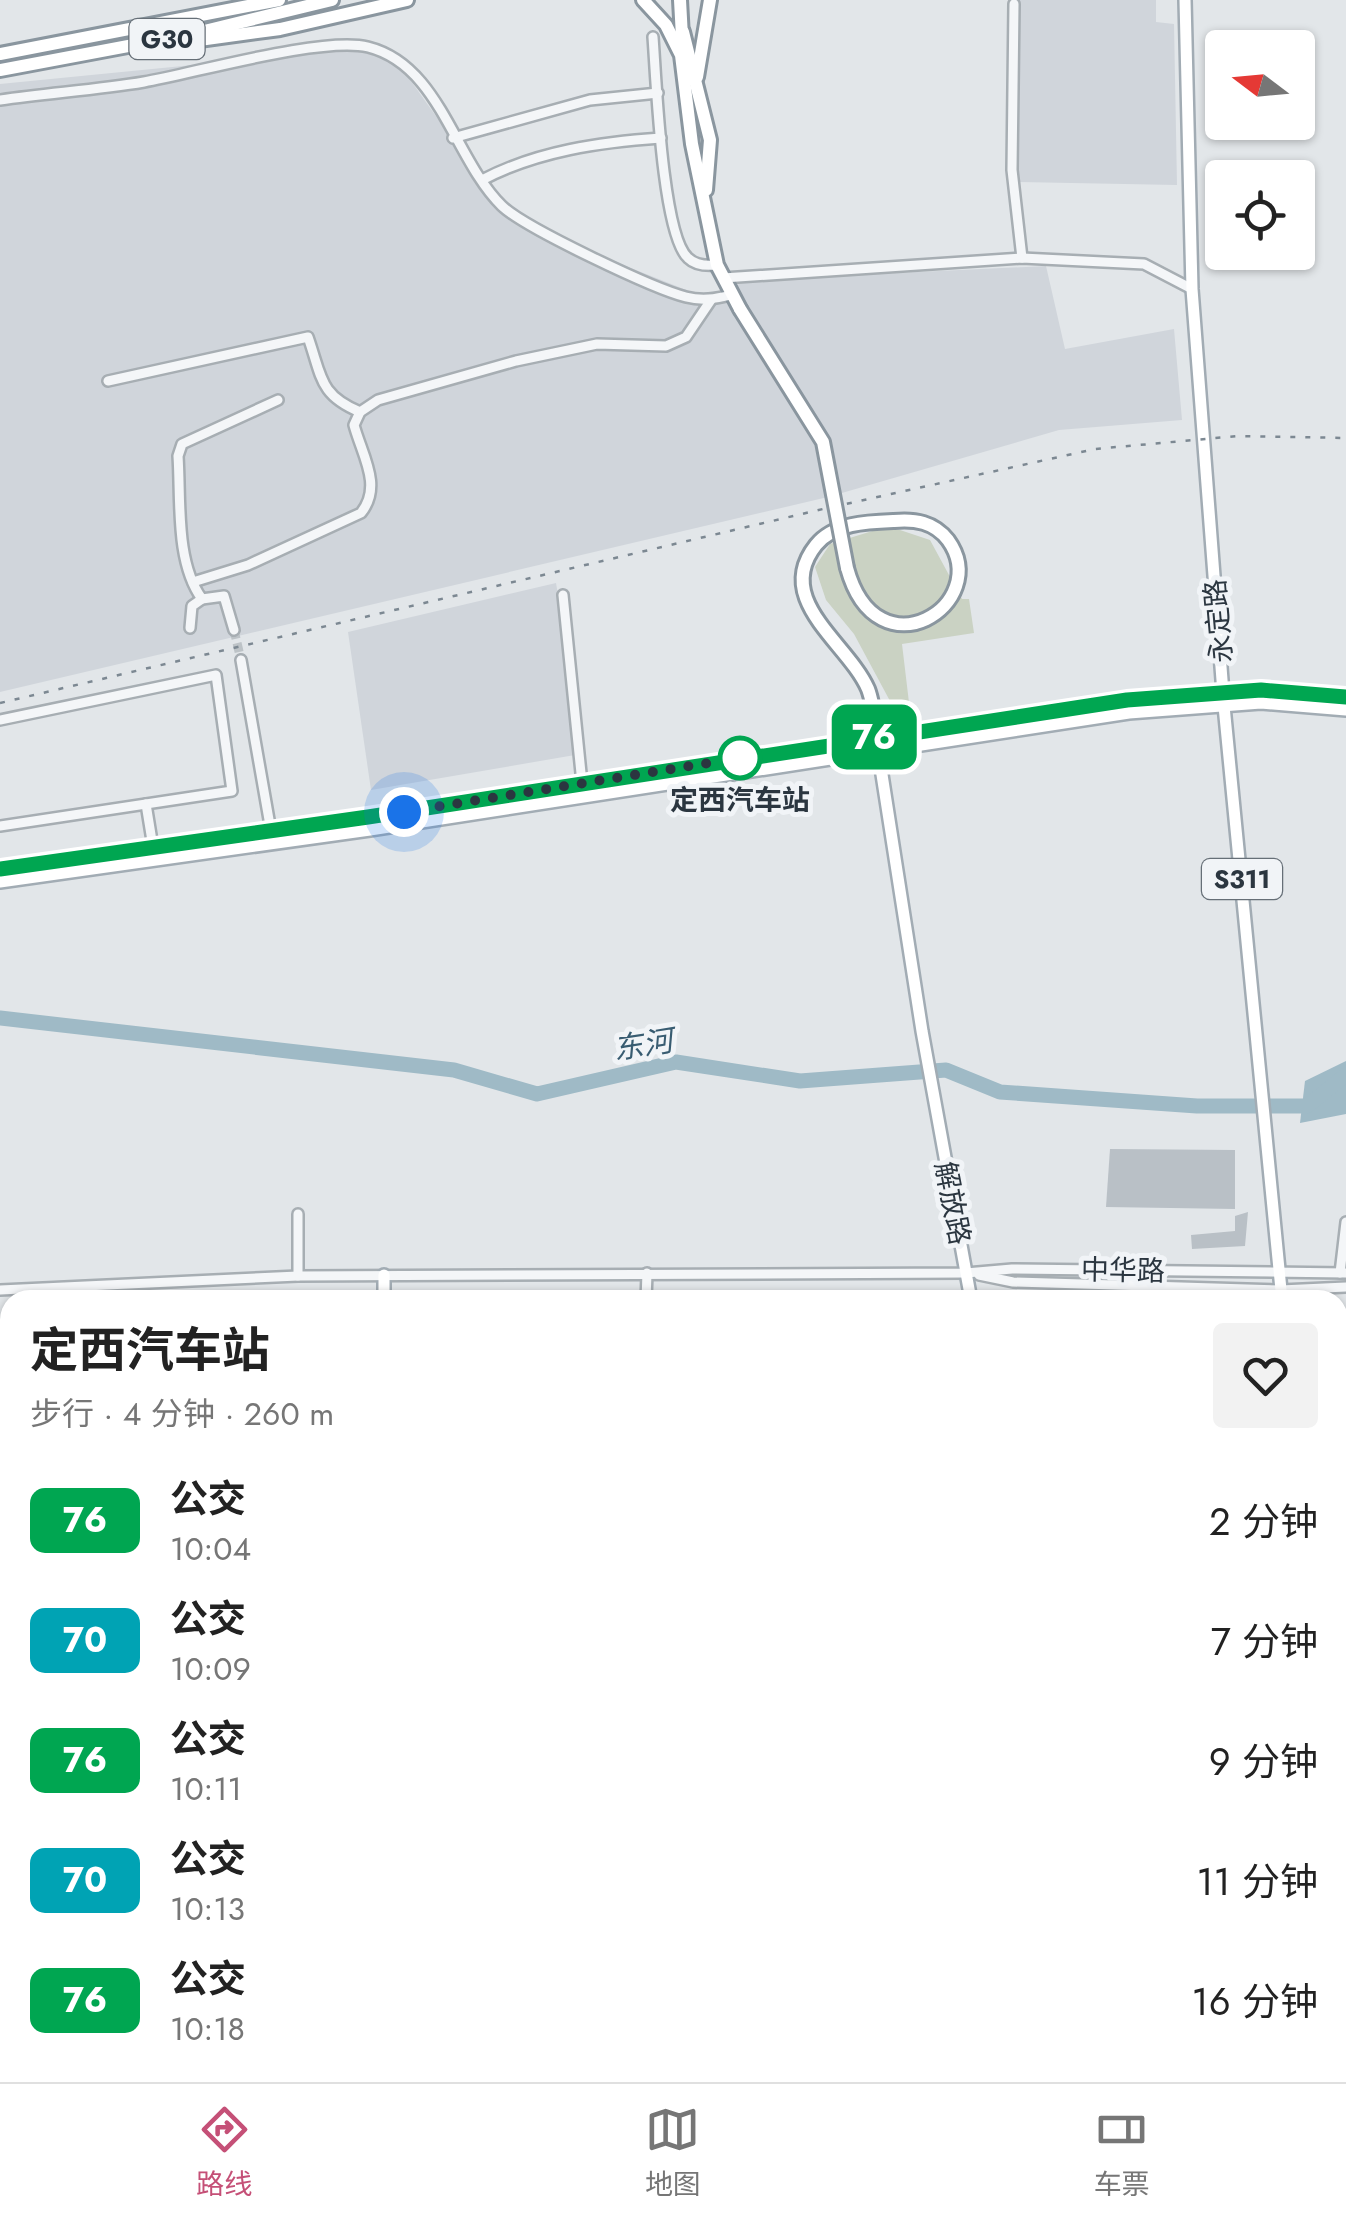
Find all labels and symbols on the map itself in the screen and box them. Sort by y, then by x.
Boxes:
road number: G30 [130,19,204,59]
north arrow [1205,30,1315,140]
street label: 永定路 [1194,577,1243,665]
line badge: 76 [829,704,919,770]
marker: 定西汽车站 [719,737,761,779]
place label: 定西汽车站 [670,780,810,821]
your location [379,787,429,837]
road number: S311 [1202,859,1282,899]
water label: 东河 [610,1018,681,1070]
street label: 解放路 [924,1158,981,1248]
street label: 中华路 [1081,1249,1165,1292]

